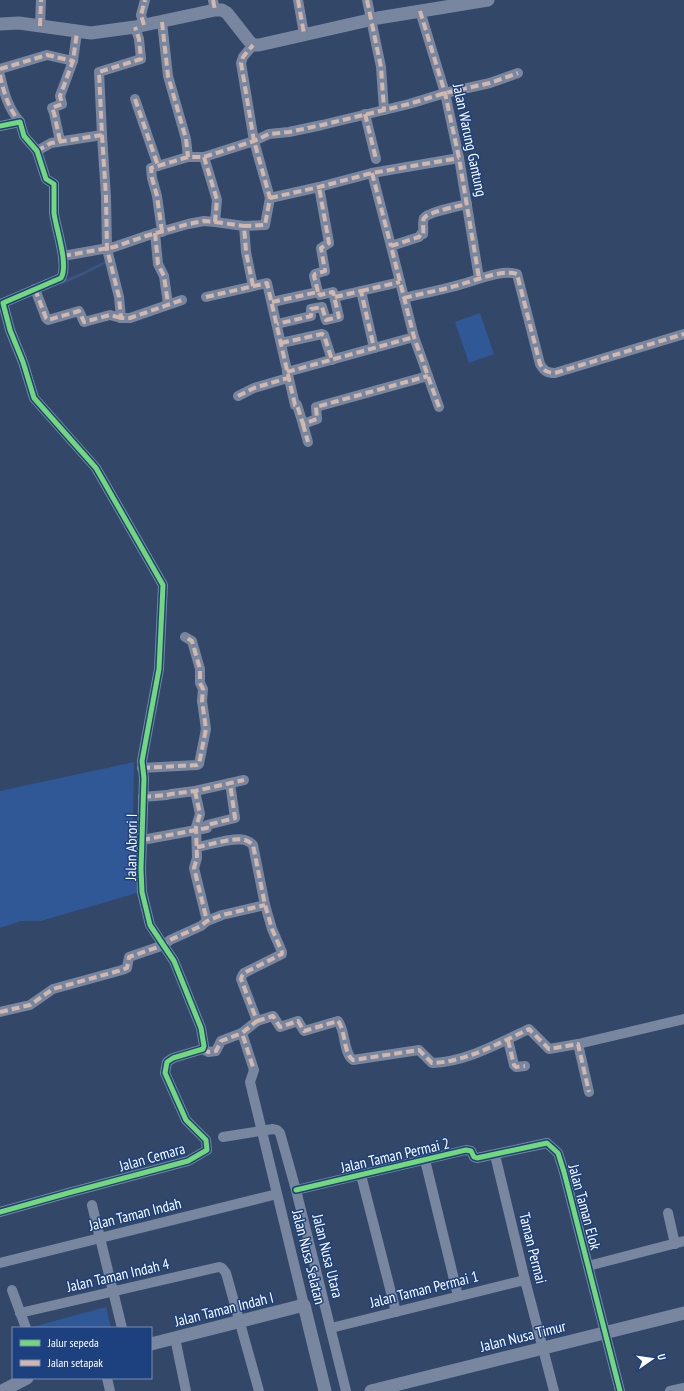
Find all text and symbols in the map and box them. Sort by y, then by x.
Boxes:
street label: Jalan Warung Gantung [449,81,491,198]
street label: Jalan Abrori I [121,813,141,882]
street label: Jalan Taman Permai 2 [338,1133,451,1177]
street label: Jalan Cemara [116,1139,187,1176]
street label: Jalan Taman Elok [564,1161,606,1252]
street label: Jalan Taman Indah [86,1193,183,1235]
street label: Jalan Nusa Selatan [288,1207,330,1306]
street label: Taman Permai [515,1210,551,1286]
street label: Jalan Nusa Utara [308,1211,348,1300]
street label: Jalan Taman Indah 4 [64,1254,171,1296]
street label: Jalan Taman Permai 1 [367,1266,480,1312]
street label: Jalan Taman Indah I [172,1288,275,1331]
street label: Jalan Nusa Timur [477,1316,569,1356]
legend [12,1327,152,1379]
text: Jalur sepeda [47,1335,99,1350]
north arrow [632,1339,672,1379]
text: U [654,1352,669,1361]
text: Jalan setapak [47,1355,103,1370]

